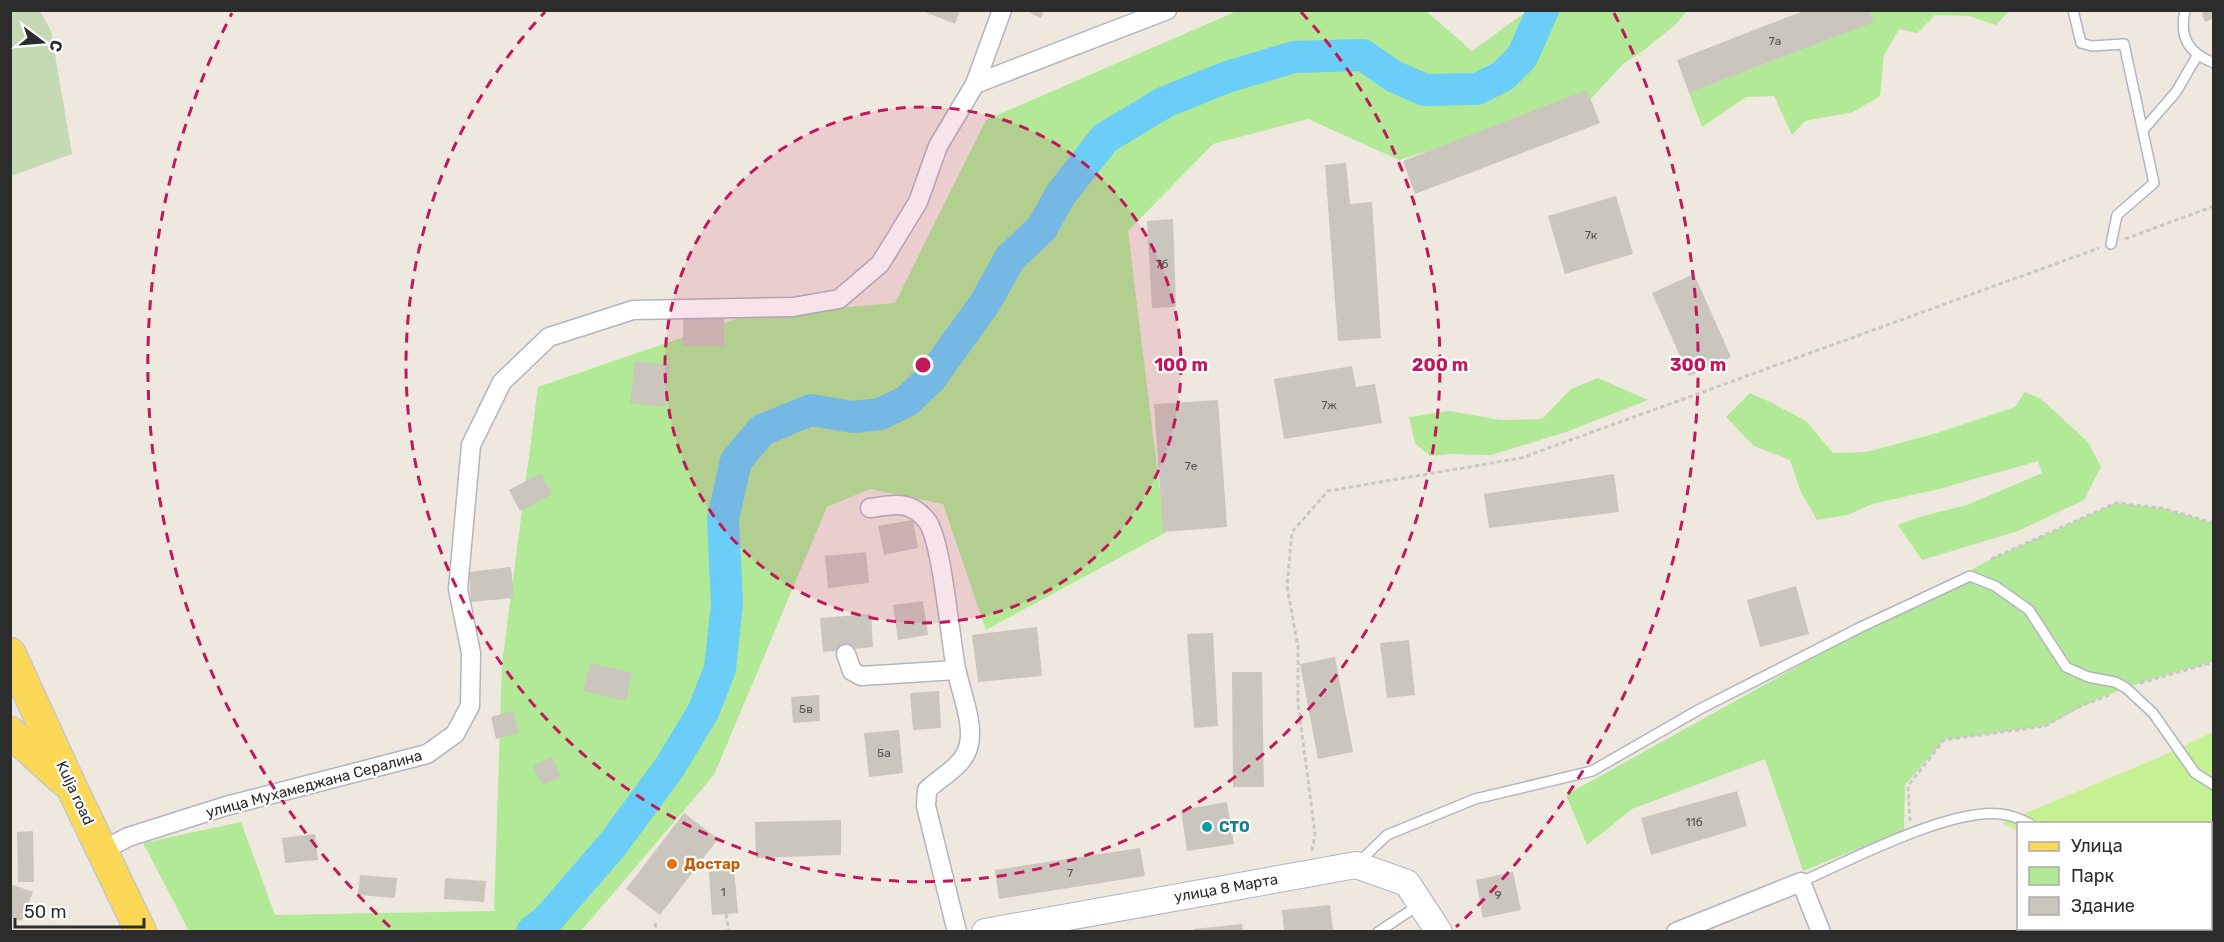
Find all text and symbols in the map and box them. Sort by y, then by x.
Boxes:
north arrow [12,12,72,72]
house number: 7а [1769,34,1781,48]
text: С [45,38,67,54]
house number: 7к [1585,228,1598,242]
house number: 7б [1155,257,1169,271]
text: 100 m [1154,354,1208,376]
text: 200 m [1412,354,1468,376]
text: 300 m [1670,354,1726,376]
centre of rings [913,355,933,375]
house number: 7ж [1321,398,1337,412]
house number: 7е [1185,459,1198,473]
house number: 5в [799,702,813,716]
street label: улица Мухамеджана Сералина [204,746,424,822]
house number: 5а [877,746,891,760]
street label: Kulja road [52,758,98,828]
house number: 11б [1685,815,1703,829]
place label: СТО [1219,818,1250,836]
marker: СТО [1200,820,1214,834]
legend [2017,822,2212,930]
text: Улица [2071,835,2123,857]
place label: Достар [684,855,740,873]
marker: Достар [665,857,679,871]
text: Парк [2071,865,2115,887]
house number: 7 [1067,866,1073,880]
street label: улица 8 Марта [1173,870,1279,906]
house number: 1 [720,885,726,899]
house number: 9 [1494,888,1502,902]
scale bar [15,891,144,929]
text: Здание [2071,895,2135,917]
text: 50 m [24,901,67,923]

